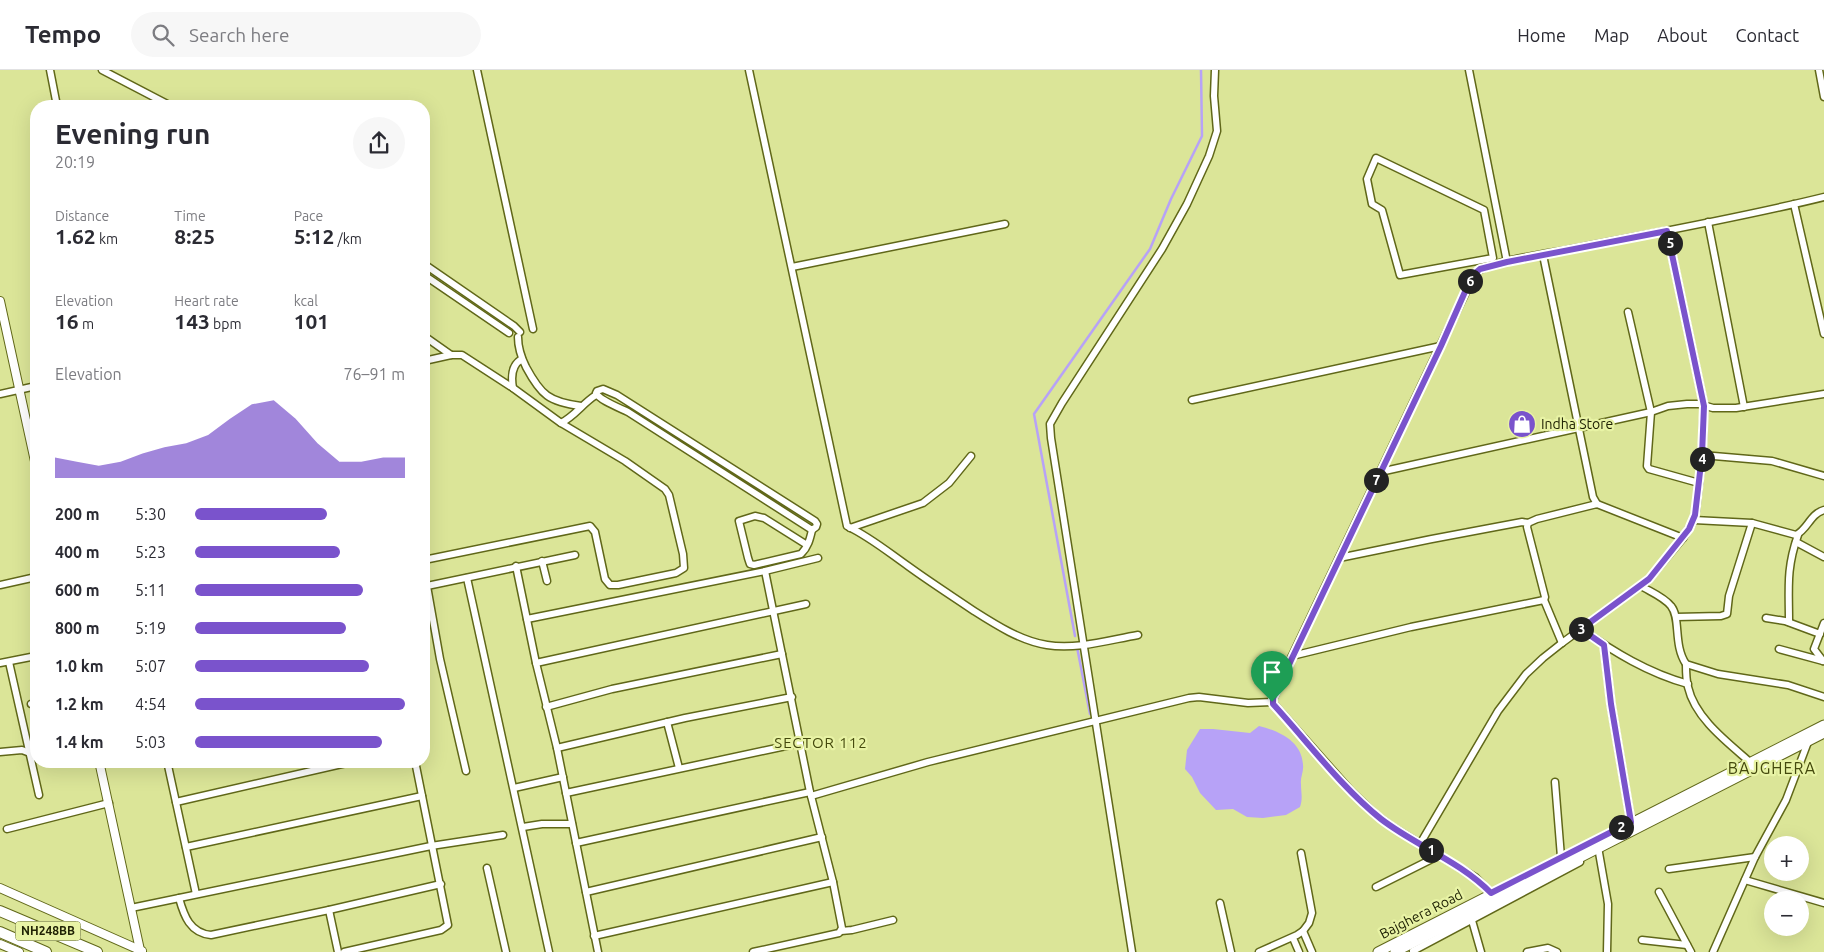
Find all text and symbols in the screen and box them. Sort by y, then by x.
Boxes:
search box [131,12,481,57]
text: Tempo [25,21,101,48]
icon: search [149,21,177,49]
text: Search here [189,24,290,46]
text: Home [1517,25,1566,45]
text: Map [1594,25,1629,45]
text: About [1657,25,1707,45]
text: Contact [1735,25,1799,45]
button: share [353,117,405,169]
text: Evening run [55,118,210,149]
text: 20:19 [55,153,95,171]
text: Distance [55,208,109,224]
text: Time [174,208,206,224]
text: Pace [294,208,323,224]
text: 1.62 [55,224,96,248]
text: 8:25 [174,224,215,248]
text: 5:12 [294,224,334,248]
pin: 5 [1658,230,1682,256]
text: km [96,231,118,247]
text: /km [334,231,362,247]
text: 5 [1667,235,1674,251]
pin: 6 [1458,268,1482,294]
text: 6 [1467,273,1474,289]
text: Elevation [55,293,113,309]
text: Heart rate [174,293,239,309]
text: kcal [294,293,318,309]
text: 16 [55,309,79,333]
text: 143 [174,309,210,333]
text: 101 [294,309,329,333]
text: m [79,316,94,332]
text: bpm [210,316,242,332]
text: Elevation [55,365,122,383]
text: 76–91 m [343,365,405,383]
shop icon: Indha Store [1507,409,1537,439]
place label: Indha Store [1541,416,1613,432]
pin: 4 [1690,446,1714,472]
text: 4 [1699,451,1706,467]
pin: 7 [1364,468,1388,492]
text: 7 [1373,472,1380,488]
text: 200 m [55,505,100,523]
text: 5:30 [135,505,166,523]
text: 400 m [55,543,100,561]
text: 5:23 [135,543,166,561]
text: 600 m [55,581,100,599]
text: 5:11 [135,581,166,599]
pin: 3 [1568,616,1594,642]
text: 800 m [55,619,100,637]
text: 5:19 [135,619,166,637]
text: 3 [1578,621,1585,637]
pin [1251,651,1293,702]
text: 1.0 km [55,657,104,675]
text: 5:07 [135,657,166,675]
icon: arrive [1258,658,1286,686]
text: 1.2 km [55,695,104,713]
text: 4:54 [135,695,166,713]
text: 1.4 km [55,733,104,751]
text: 5:03 [135,733,166,751]
district label: SECTOR 112 [774,734,868,751]
district label: BAJGHERA [1728,759,1816,777]
pin: 2 [1608,814,1634,840]
text: 2 [1618,819,1625,835]
map controls [1764,836,1809,936]
button: + [1764,836,1809,881]
pin: 1 [1418,838,1444,862]
text: 1 [1428,842,1435,858]
street label: Bajghera Road [1377,886,1465,942]
button: − [1764,891,1809,936]
road number: NH248BB [15,921,80,940]

